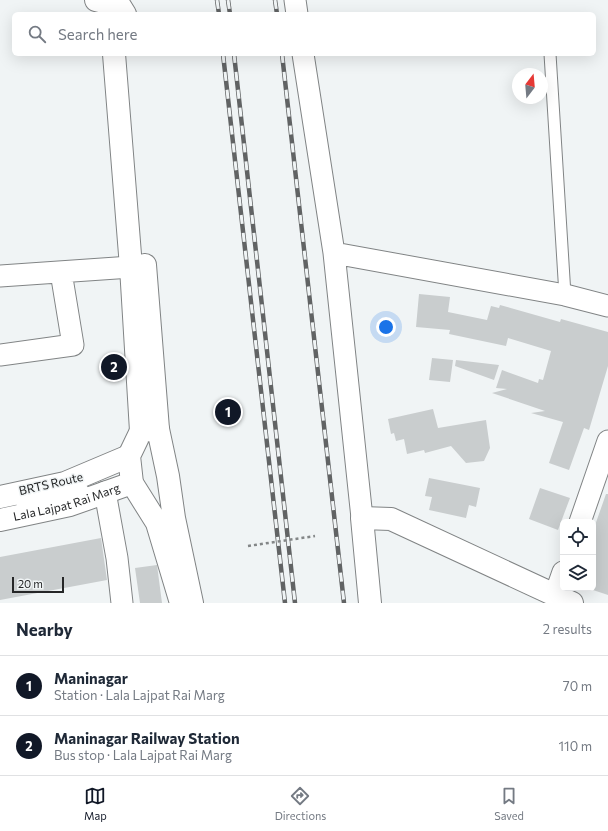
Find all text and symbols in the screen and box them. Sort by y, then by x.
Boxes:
search box [12,12,596,56]
icon: search [26,23,48,45]
text: Search here [58,25,137,43]
north arrow [512,68,548,104]
your location [376,317,396,337]
pin: 2 [101,352,127,382]
pin: 1 [215,397,241,427]
street label: BRTS Route [17,469,84,497]
street label: Lala Lajpat Rai Marg [12,480,122,523]
map controls [560,519,596,591]
button: locate [560,519,596,555]
button: layers [560,555,596,591]
scale bar [12,575,64,594]
text: 20 m [18,577,43,590]
text: Nearby [16,619,73,640]
text: 2 results [543,621,592,637]
text: Maninagar [54,669,128,687]
text: 1 [26,678,32,694]
text: 70 m [563,678,592,694]
text: Station · Lala Lajpat Rai Marg [54,687,225,703]
text: Maninagar Railway Station [54,729,240,747]
text: 2 [25,738,33,754]
text: 110 m [559,738,592,754]
text: Bus stop · Lala Lajpat Rai Marg [54,747,232,763]
tab: Map [84,785,107,822]
tab: Directions [275,785,326,822]
tab: Saved [494,785,524,822]

